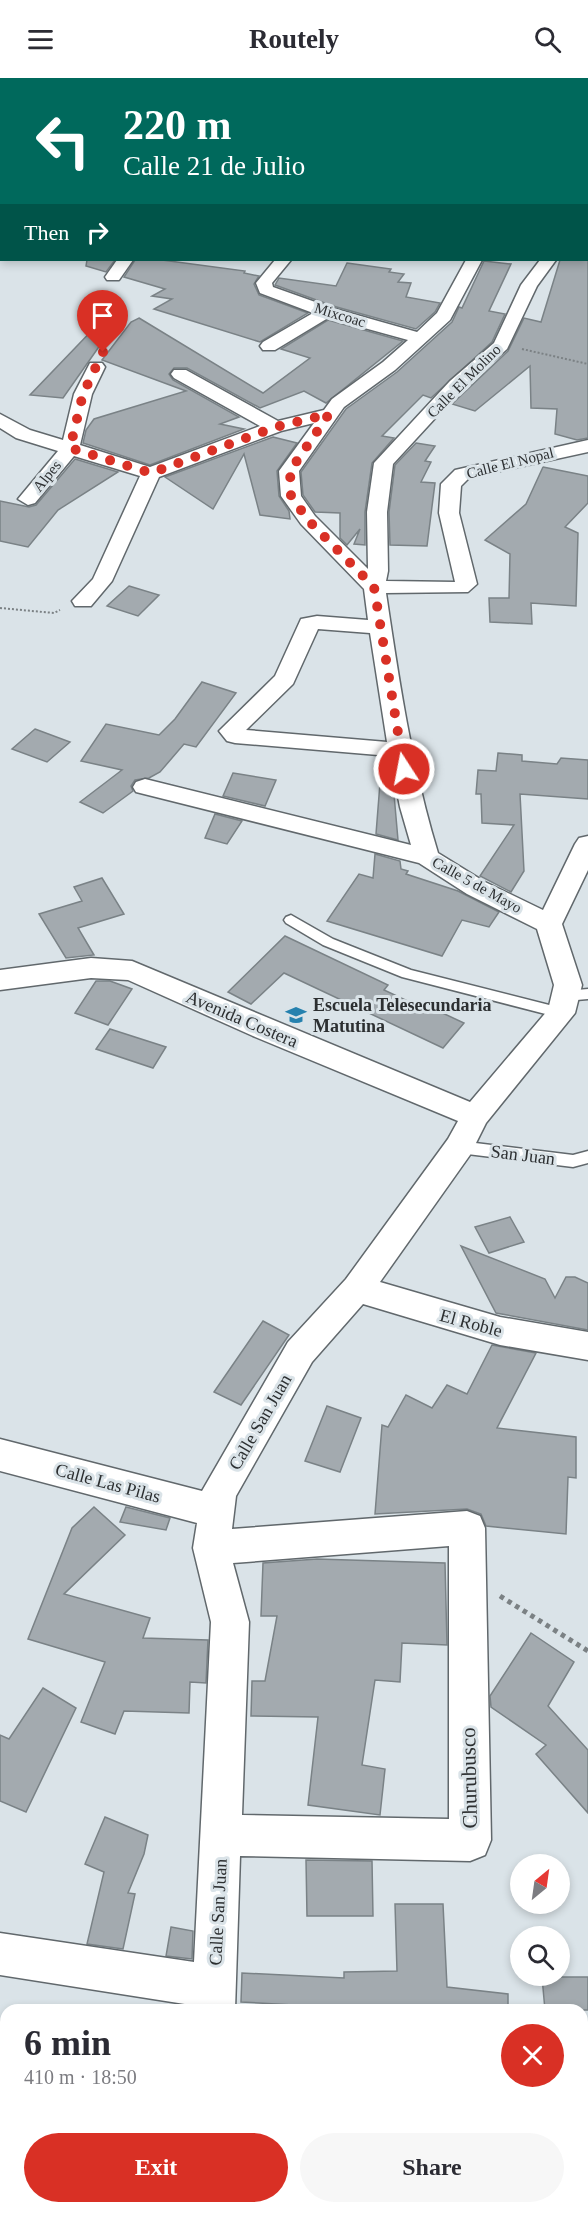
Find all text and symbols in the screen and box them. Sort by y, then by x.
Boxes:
icon: menu [24,23,57,56]
icon: search [531,23,564,56]
text: Routely [249,24,339,54]
icon: left [24,102,102,180]
text: 220 m [123,102,232,148]
text: Calle 21 de Julio [123,151,305,181]
icon: right [81,216,114,249]
text: Then [24,220,69,245]
pin [77,290,128,352]
icon: arrive [86,299,119,332]
street label: Mixcoac [313,300,368,330]
street label: Calle El Molino [424,341,504,421]
street label: Calle El Nopal [465,444,555,482]
street label: Alpes [30,457,64,495]
position arrow [372,737,436,801]
street label: Calle 5 de Mayo [430,854,524,916]
street label: Avenida Costera [183,987,301,1051]
place label: Escuela Telesecundaria Matutina [313,995,492,1036]
school or university icon: Escuela Telesecundaria Matutina [284,1003,308,1027]
street label: San Juan [490,1141,556,1169]
street label: El Roble [438,1305,504,1341]
street label: Calle San Juan [225,1371,295,1473]
street label: Calle Las Pilas [53,1459,163,1507]
street label: Churubusco [456,1727,482,1829]
north arrow [510,1854,570,1914]
map controls [510,1854,570,1986]
street label: Calle San Juan [205,1858,231,1966]
button: search [510,1926,570,1986]
text: 6 min [24,2023,111,2063]
button: close [501,2024,564,2087]
text: 410 m · 18:50 [24,2066,137,2088]
button: Exit [24,2133,288,2202]
button: Share [300,2133,564,2202]

